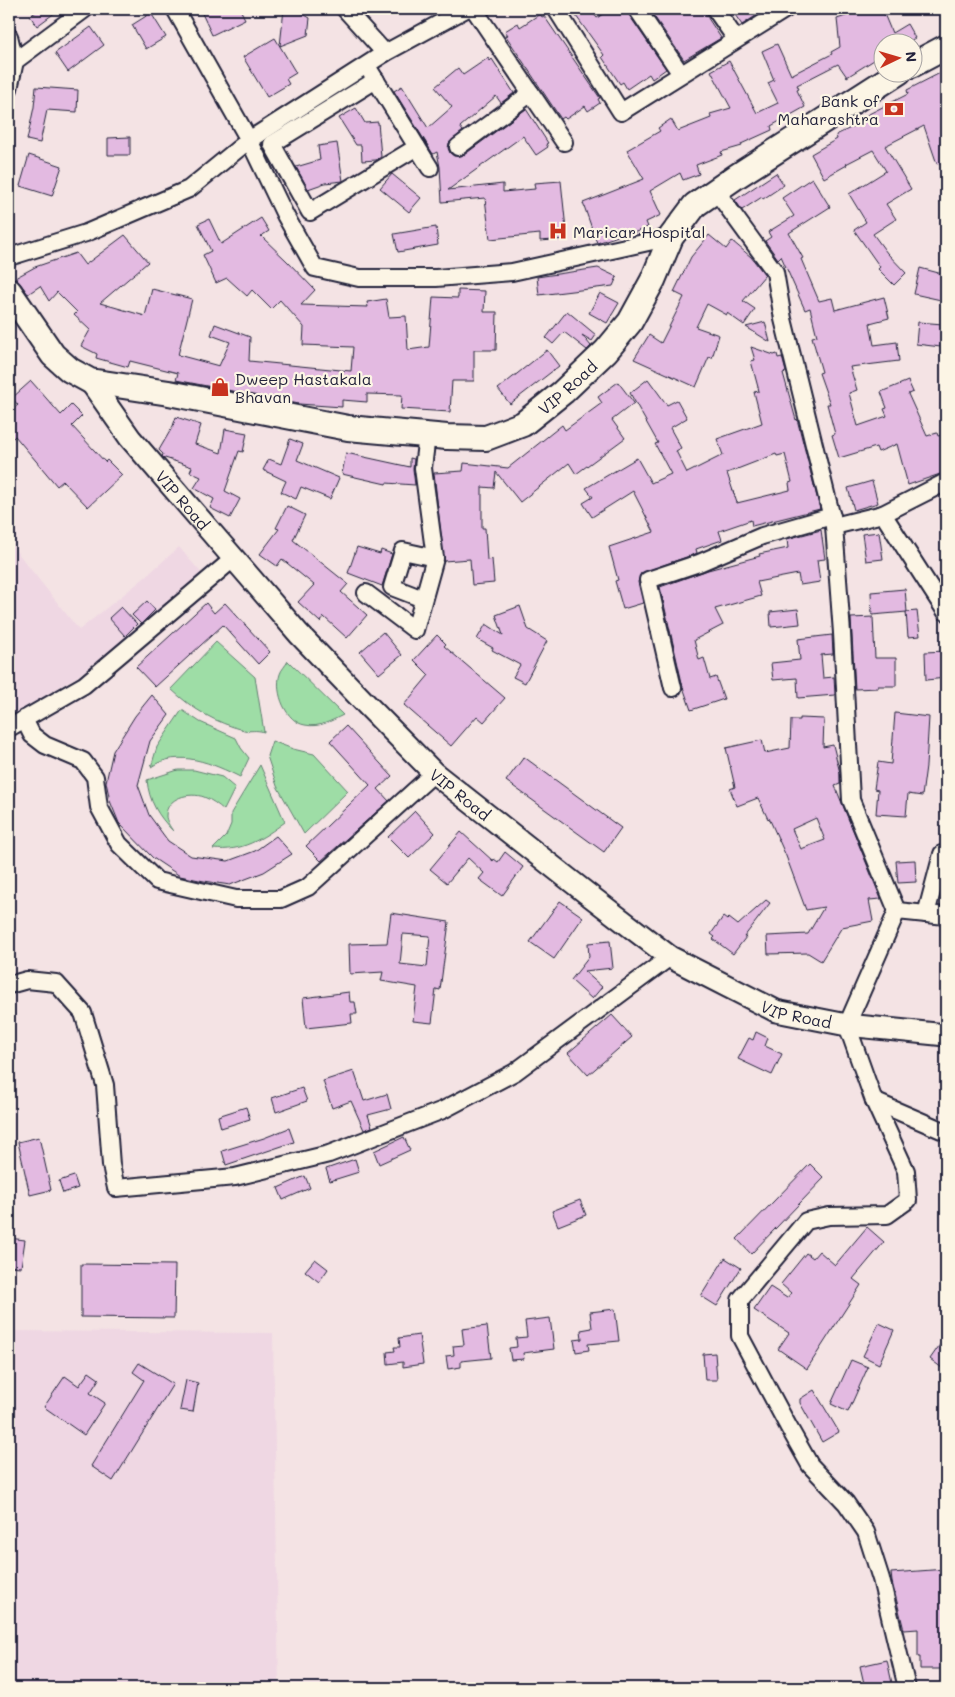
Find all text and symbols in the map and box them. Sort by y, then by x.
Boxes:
north arrow [872,32,922,82]
text: N [902,51,921,63]
place label: Bank of Maharashtra [777,90,880,129]
bank icon: Bank of Maharashtra [883,98,905,120]
hospital icon: Maricar Hospital [547,220,569,242]
place label: Maricar Hospital [573,221,706,242]
street label: VIP Road [533,355,601,419]
place label: Dweep Hastakala Bhavan [235,368,372,407]
shop icon: Dweep Hastakala Bhavan [209,376,231,398]
street label: VIP Road [152,465,215,534]
street label: VIP Road [426,763,495,824]
street label: VIP Road [757,995,834,1032]

